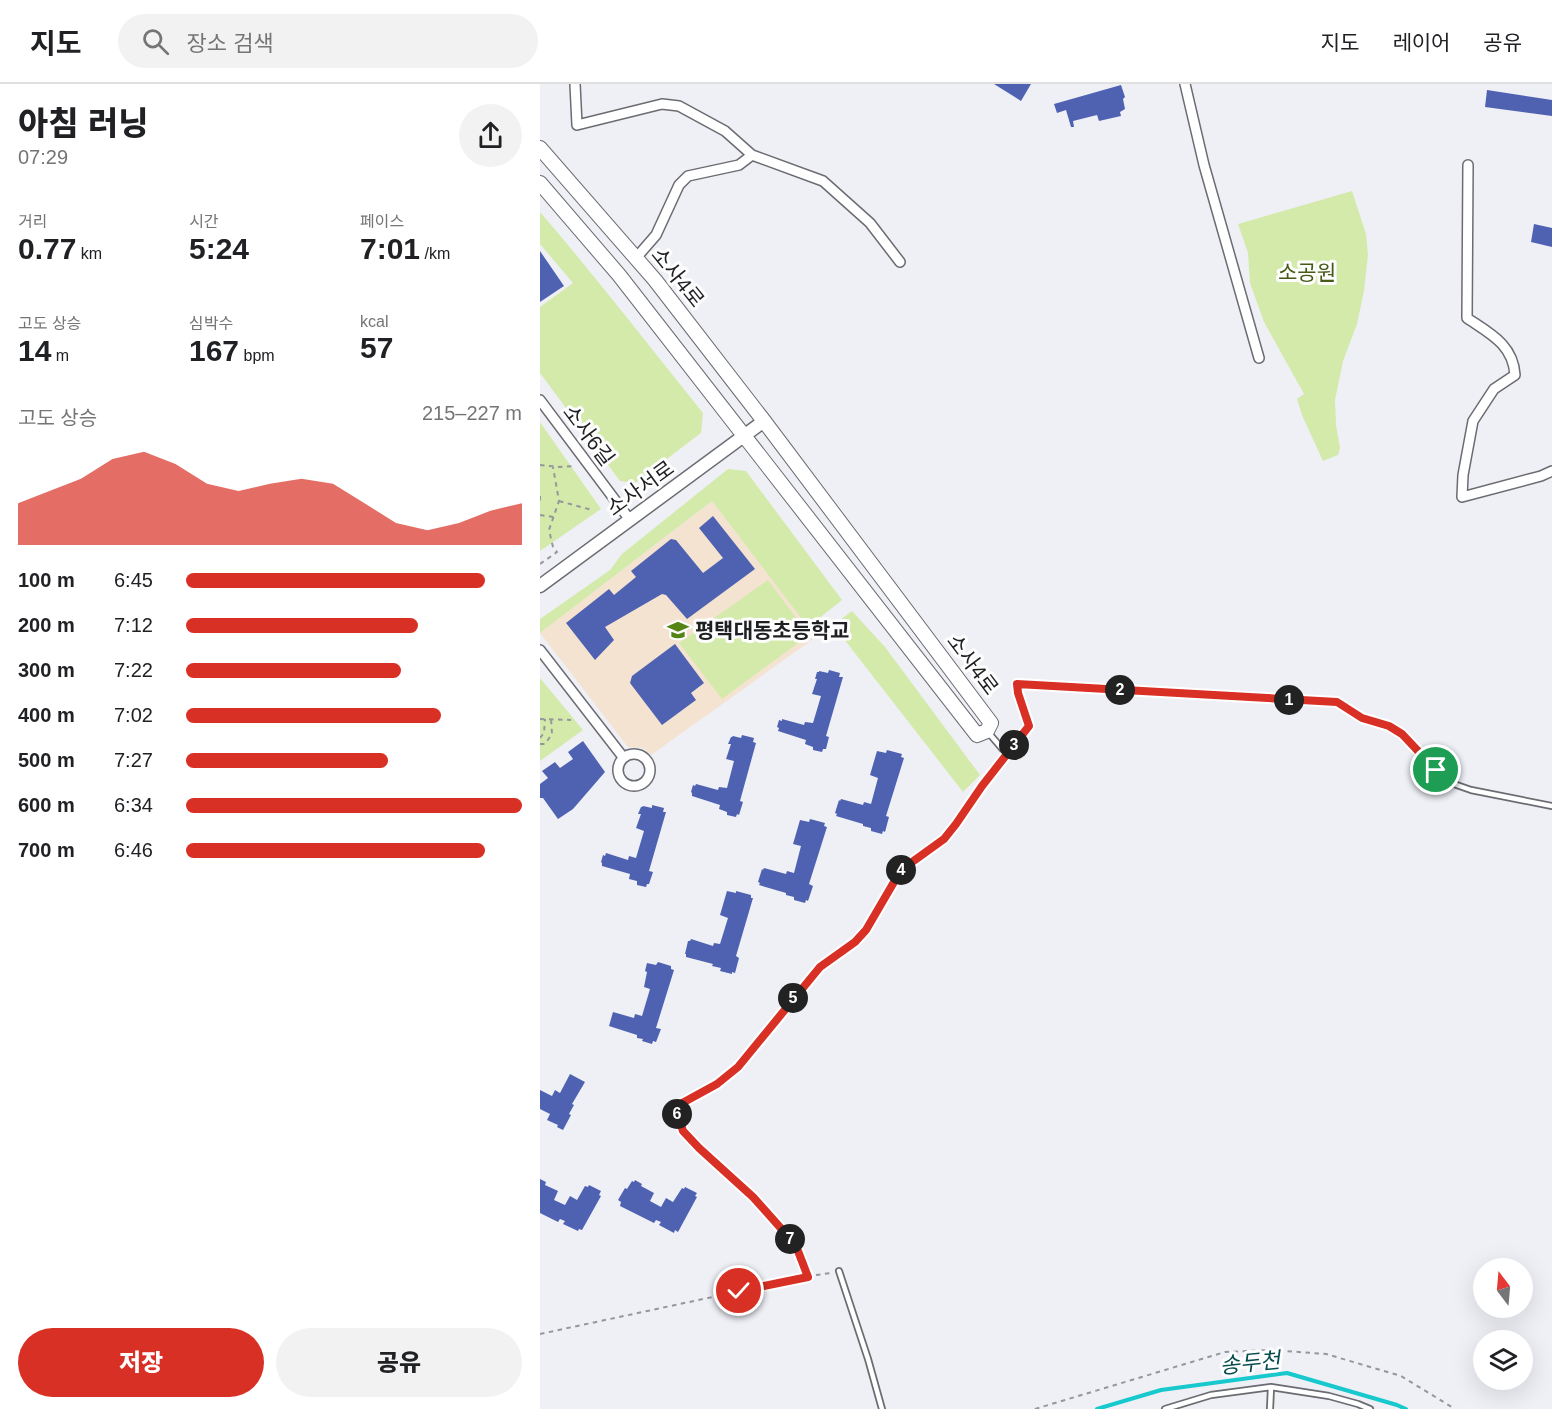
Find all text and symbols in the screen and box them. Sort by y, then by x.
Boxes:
search box [118,14,538,68]
icon: search [139,25,172,58]
text: 지도 [30,28,82,59]
text: 장소 검색 [187,31,274,56]
text: 지도 [1321,31,1359,54]
text: 레이어 [1392,31,1450,54]
text: 공유 [1483,31,1522,54]
button: share [459,104,522,167]
text: 아침 러닝 [18,105,149,142]
text: 07:29 [18,146,68,168]
text: 거리 [18,213,47,230]
text: 시간 [189,213,218,230]
text: 페이스 [360,213,404,230]
text: 0.77 [18,232,76,265]
text: 5:24 [189,232,249,265]
text: 7:01 [360,232,420,265]
street label: 소사4로 [647,243,709,311]
text: km [76,245,102,262]
text: /km [420,245,450,262]
park label: 소공원 [1278,261,1336,284]
text: kcal [360,313,388,330]
text: 고도 상승 [18,315,81,332]
text: 심박수 [189,315,233,332]
text: 57 [360,331,393,364]
text: 14 [18,334,51,367]
text: 167 [189,334,239,367]
text: m [51,347,69,364]
text: bpm [239,347,275,364]
street label: 소사6길 [559,400,619,470]
text: 215–227 m [422,402,522,424]
text: 고도 상승 [18,407,97,429]
street label: 소사서로 [602,456,678,520]
text: 100 m [18,569,75,591]
text: 6:45 [114,569,153,591]
text: 200 m [18,614,75,636]
text: 7:12 [114,614,153,636]
school or university icon: 평택대동초등학교 [666,618,690,642]
place label: 평택대동초등학교 [695,619,850,642]
street label: 소사4로 [943,629,1003,699]
text: 300 m [18,659,75,681]
text: 7:22 [114,659,153,681]
pin: 2 [1105,675,1135,705]
text: 2 [1116,681,1124,698]
pin: 1 [1274,685,1304,715]
text: 1 [1285,691,1293,708]
text: 400 m [18,704,75,726]
text: 7:02 [114,704,153,726]
pin: 3 [999,730,1029,760]
text: 3 [1010,736,1018,753]
pin [1410,744,1461,795]
text: 500 m [18,749,75,771]
text: 7:27 [114,749,153,771]
icon: arrive [1419,753,1452,786]
text: 600 m [18,794,75,816]
text: 6:34 [114,794,153,816]
text: 700 m [18,839,75,861]
text: 6:46 [114,839,153,861]
pin: 4 [886,855,916,885]
text: 4 [897,861,905,878]
pin: 5 [778,983,808,1013]
text: 5 [789,989,797,1006]
pin: 6 [662,1099,692,1129]
text: 6 [673,1105,681,1122]
pin: 7 [775,1224,805,1254]
text: 7 [786,1230,794,1247]
north arrow [1473,1258,1533,1318]
map controls [1473,1258,1533,1390]
pin [713,1265,764,1316]
icon: check [722,1274,755,1307]
button: 저장 [18,1328,264,1397]
button: 공유 [276,1328,522,1397]
button: layers [1473,1330,1533,1390]
water label: 송두천 [1218,1347,1284,1379]

